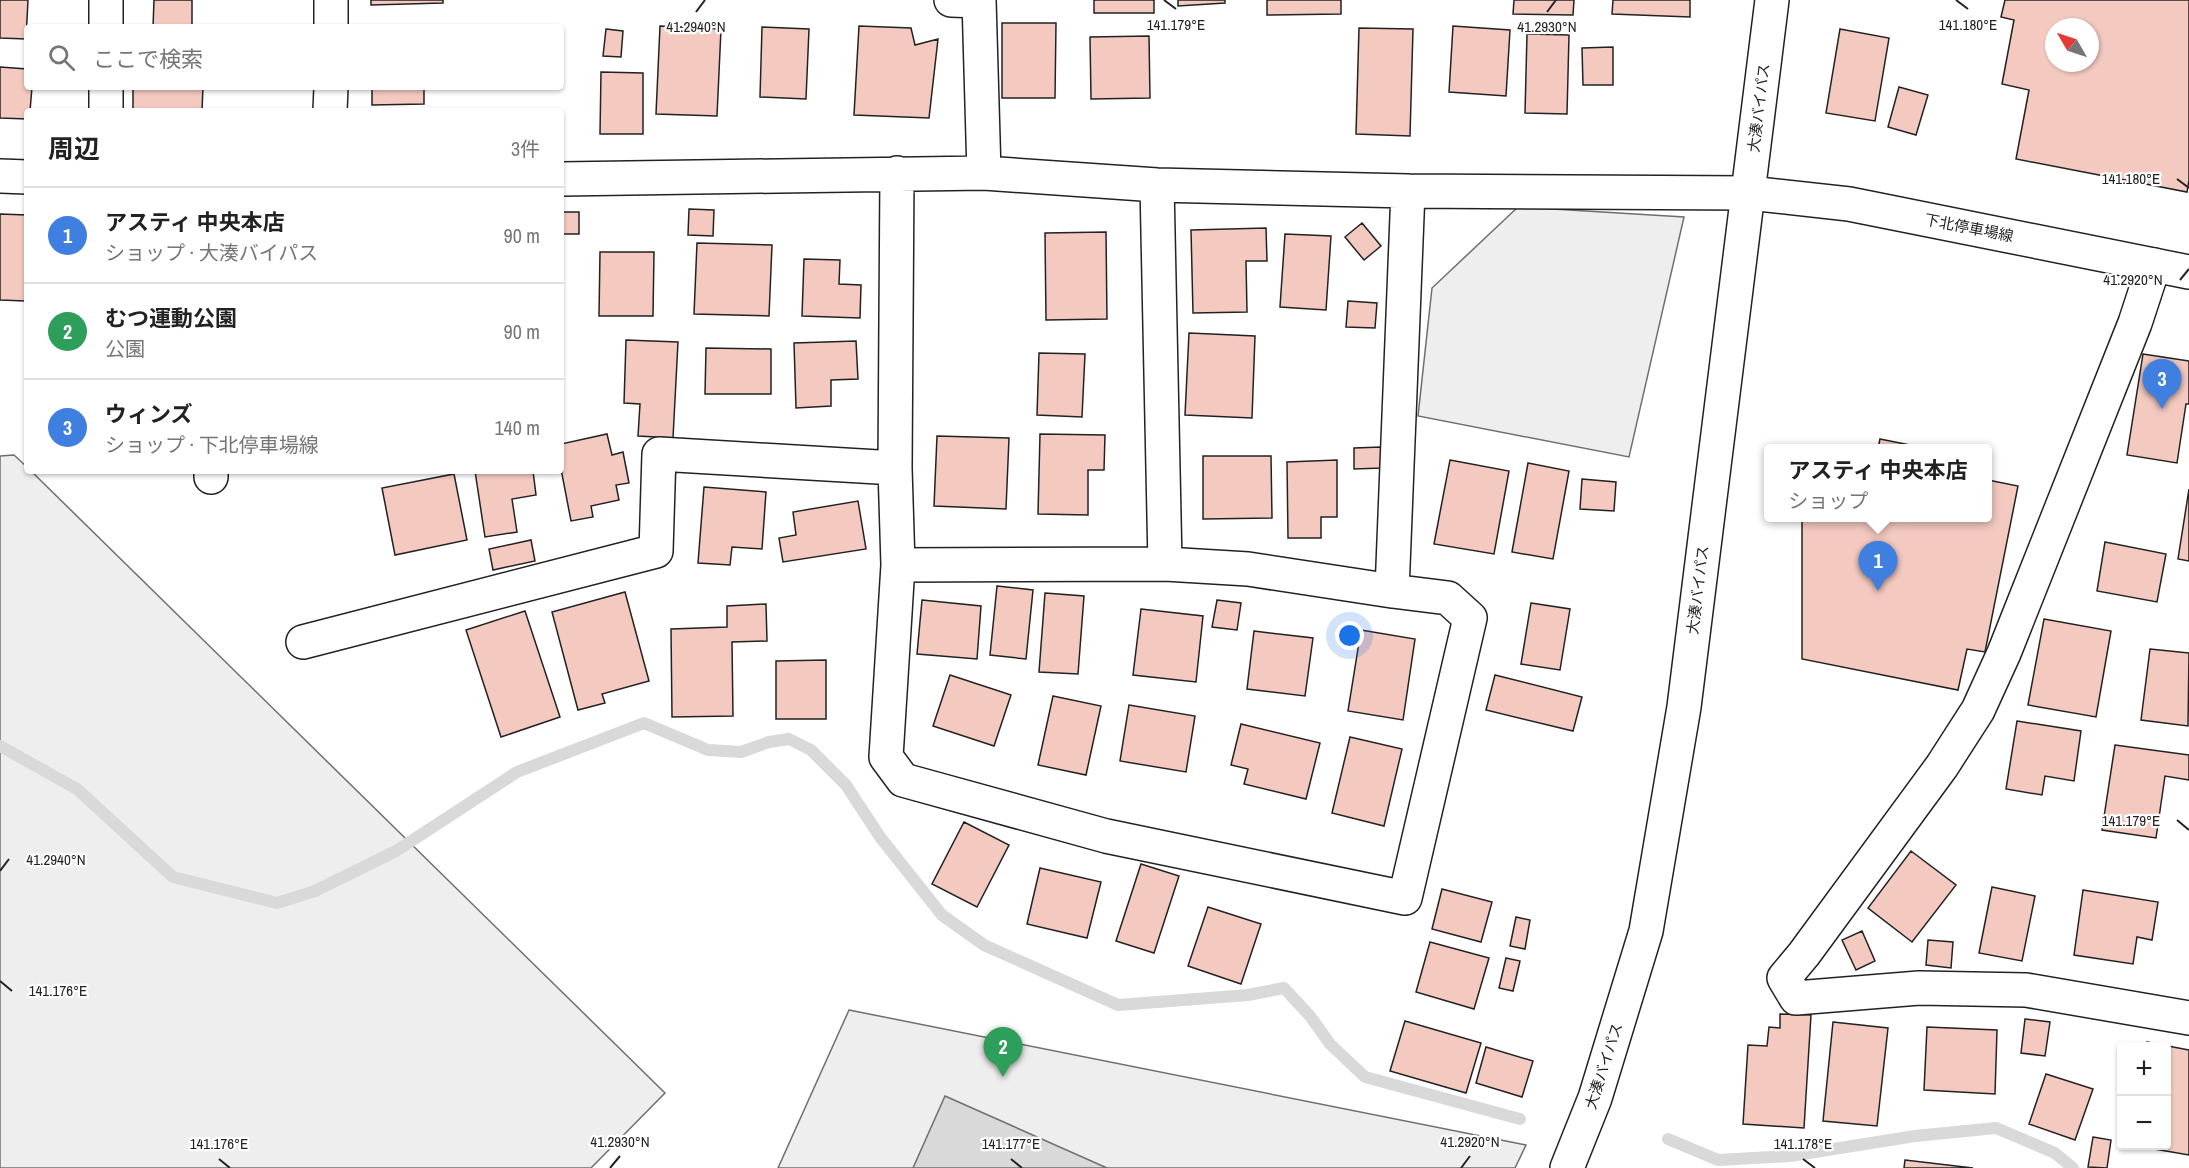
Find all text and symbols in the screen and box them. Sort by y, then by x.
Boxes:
text: 141.179°E [1147,14,1205,35]
text: 141.180°E [1939,14,1997,35]
text: 41.2940°N [666,16,726,37]
text: 41.2930°N [1517,16,1577,37]
north arrow [2045,18,2099,72]
search box [24,24,564,90]
icon: search [45,41,78,74]
text: ここで検索 [93,44,203,74]
street label: 大湊バイパス [1743,62,1774,154]
text: 周辺 [48,131,100,166]
text: 3件 [511,135,540,162]
text: 141.180°E [2102,168,2160,189]
text: アスティ 中央本店 [105,207,285,237]
street label: 下北停車場線 [1923,209,2015,246]
text: 1 [63,222,72,249]
text: 90 m [504,222,540,249]
text: ショップ · 大湊バイパス [105,239,318,266]
text: 41.2920°N [2103,269,2163,290]
text: むつ運動公園 [105,303,237,333]
text: 2 [63,318,72,345]
text: 90 m [504,318,540,345]
text: 公園 [105,335,145,362]
pin: 3 [2142,360,2182,409]
text: ウィンズ [105,399,193,429]
text: 3 [63,414,72,441]
text: 140 m [494,414,540,441]
text: ショップ · 下北停車場線 [105,431,319,458]
popup [1764,444,1992,522]
text: アスティ 中央本店 [1788,455,1968,485]
text: ショップ [1788,487,1868,514]
pin: 1 [1858,542,1898,591]
street label: 大湊バイパス [1682,544,1713,636]
your location [1335,621,1364,650]
text: 141.179°E [2102,810,2160,831]
text: 41.2940°N [26,849,86,870]
text: 141.176°E [29,980,87,1001]
street label: 大湊バイパス [1580,1020,1627,1112]
pin: 2 [984,1028,1022,1077]
map controls [2117,1042,2171,1150]
button: + [2117,1042,2171,1096]
button: − [2117,1096,2171,1150]
text: 41.2930°N [590,1131,650,1152]
text: 41.2920°N [1440,1131,1500,1152]
text: 141.176°E [190,1133,248,1154]
text: 141.177°E [982,1133,1040,1154]
text: 141.178°E [1774,1133,1832,1154]

